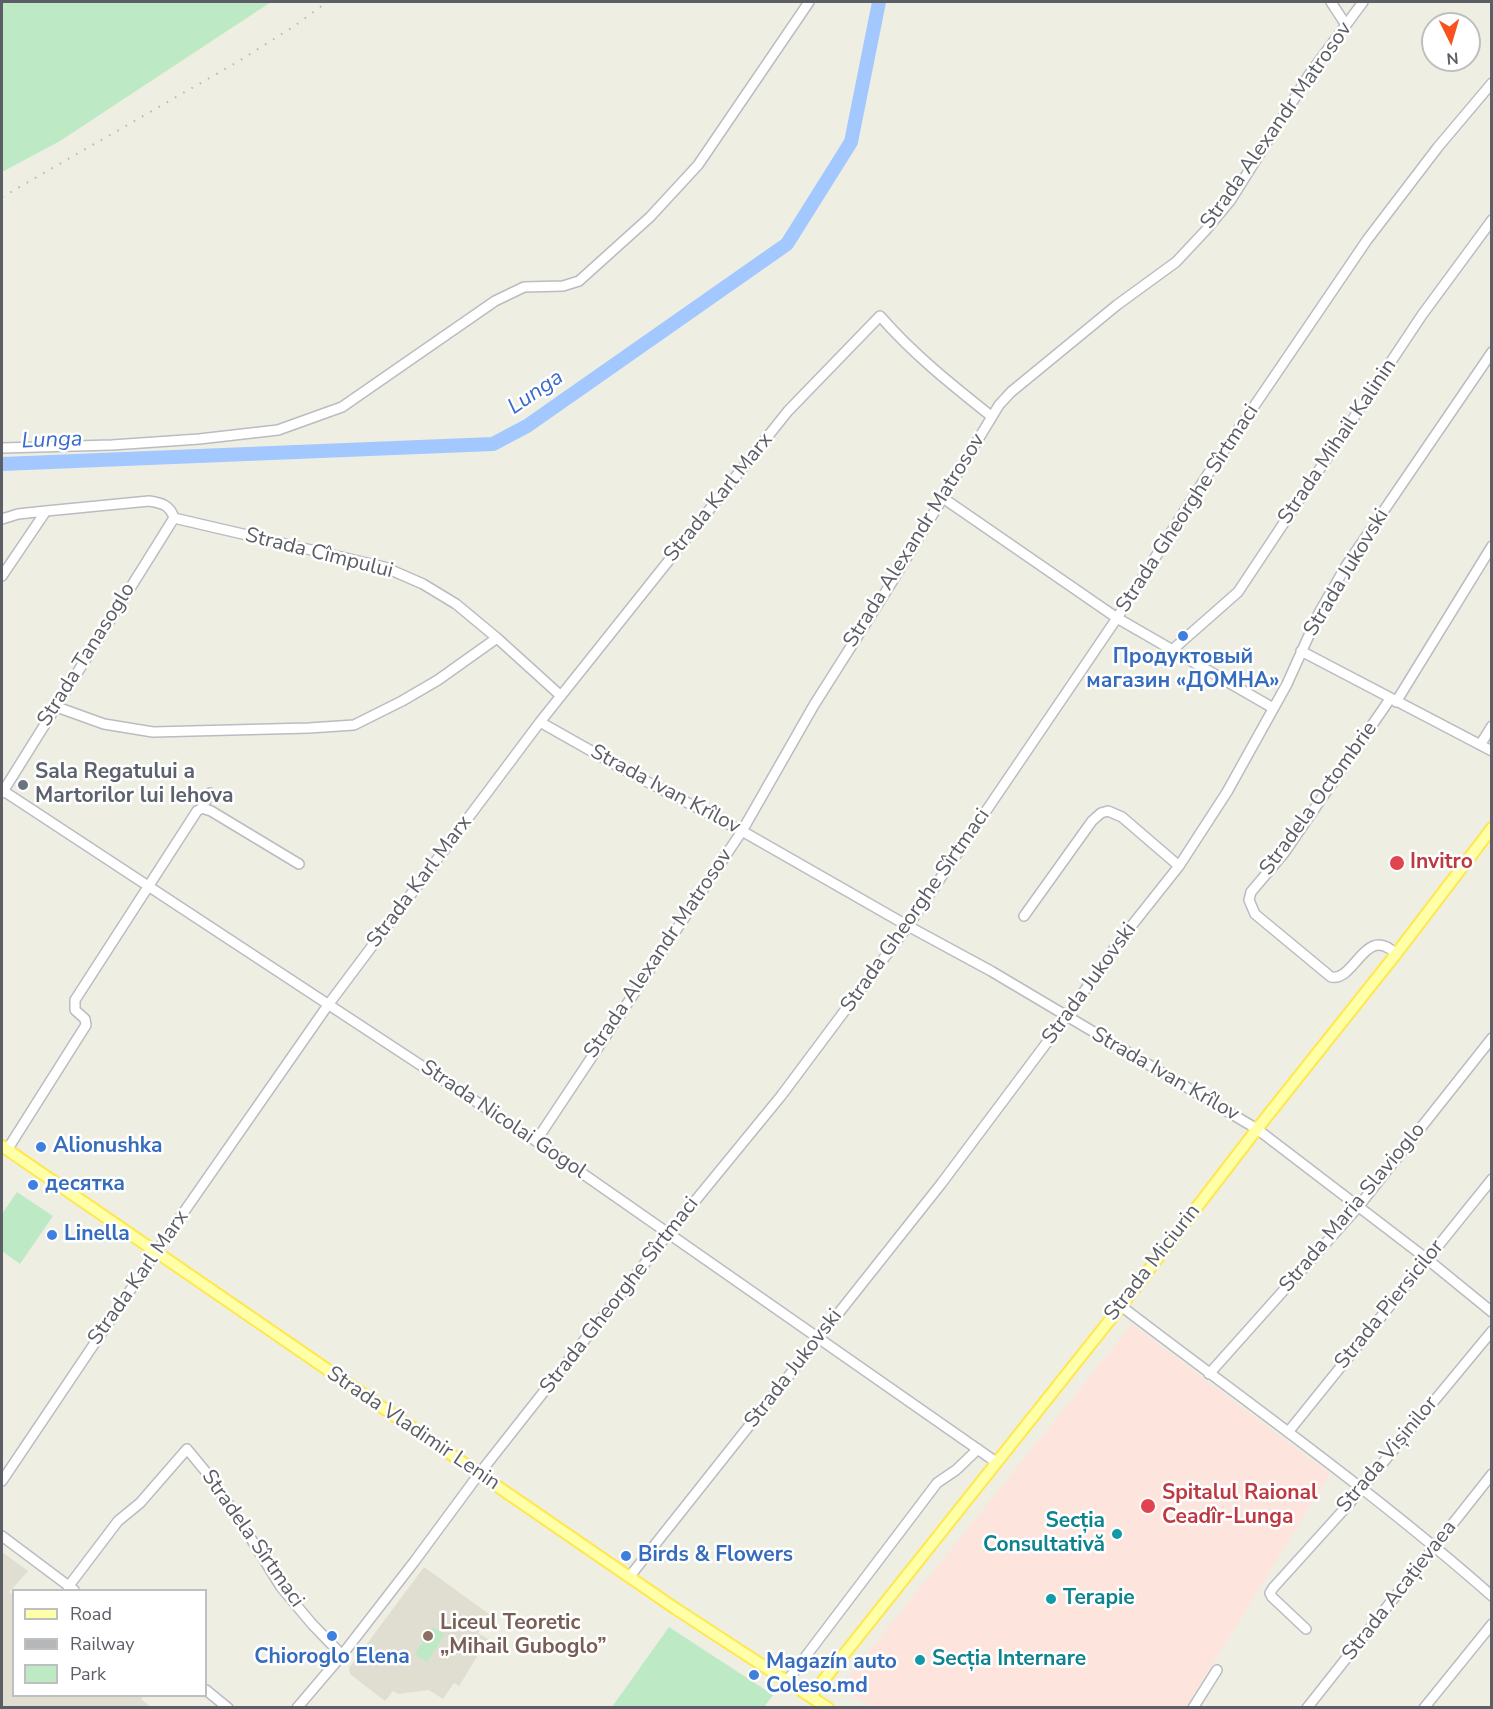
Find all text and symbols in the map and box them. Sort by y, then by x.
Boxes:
north arrow [1421,12,1481,72]
street label: Strada Alexandr Matrosov [1196,18,1358,234]
text: N [1445,46,1459,69]
street label: Strada Mihail Kalinin [1273,355,1403,529]
water label: Lunga [503,365,569,421]
street label: Strada Gheorghe Sîrtmaci [1111,400,1265,618]
water label: Lunga [21,427,83,455]
street label: Strada Karl Marx [659,428,779,568]
street label: Strada Alexandr Matrosov [839,430,991,652]
street label: Strada Jukovski [1299,505,1395,641]
street label: Strada Cîmpului [242,523,396,585]
street label: Strada Tanasoglo [33,579,141,731]
marker: Продуктовый магазин «ДОМНА» [1176,629,1190,643]
place label: Продуктовый магазин «ДОМНА» [1086,645,1280,695]
street label: Stradela Octombrie [1255,717,1383,881]
street label: Strada Ivan Krîlov [586,740,744,840]
place label: Sala Regatului a Martorilor lui Iehova [35,760,233,810]
marker: Sala Regatului a Martorilor lui Iehova [16,778,30,792]
street label: Strada Gheorghe Sîrtmaci [836,804,996,1018]
street label: Strada Karl Marx [362,811,478,953]
street label: Strada Alexandr Matrosov [579,845,739,1063]
place label: Invitro [1410,850,1473,876]
marker: Invitro [1388,854,1406,872]
street label: Strada Jukovski [1037,918,1143,1050]
street label: Strada Ivan Krîlov [1087,1023,1243,1127]
street label: Strada Nicolai Gogol [416,1055,590,1185]
street label: Strada Maria Slavioglo [1275,1118,1431,1298]
place label: Alionushka [53,1134,162,1160]
marker: Alionushka [34,1140,48,1154]
place label: десятка [45,1172,125,1198]
marker: десятка [26,1178,40,1192]
street label: Strada Gheorghe Sîrtmaci [535,1193,705,1399]
street label: Strada Miciurin [1100,1200,1206,1326]
street label: Strada Karl Marx [83,1206,195,1350]
place label: Linella [64,1222,130,1248]
marker: Linella [45,1228,59,1242]
street label: Strada Piersicilor [1330,1235,1450,1375]
street label: Strada Jukovski [740,1305,848,1433]
street label: Strada Vladimir Lenin [322,1362,504,1496]
street label: Strada Vișinilor [1332,1392,1444,1518]
street label: Stradela Sîrtmaci [195,1465,309,1613]
place label: Spitalul Raional Ceadîr-Lunga [1162,1481,1318,1531]
marker: Spitalul Raional Ceadîr-Lunga [1139,1497,1157,1515]
place label: Secția Consultativă [983,1509,1105,1559]
street label: Strada Acațievaea [1337,1516,1463,1666]
marker: Secția Consultativă [1110,1527,1124,1541]
place label: Birds & Flowers [638,1543,793,1569]
marker: Birds & Flowers [619,1549,633,1563]
place label: Terapie [1063,1586,1135,1612]
legend [12,1589,207,1697]
marker: Terapie [1044,1592,1058,1606]
text: Road [70,1602,112,1626]
place label: Liceul Teoretic „Mihail Guboglo” [440,1611,607,1661]
marker: Chioroglo Elena [325,1629,339,1643]
marker: Liceul Teoretic „Mihail Guboglo” [421,1629,435,1643]
text: Railway [70,1632,135,1656]
place label: Chioroglo Elena [254,1645,410,1671]
place label: Secția Internare [932,1647,1086,1673]
place label: Magazín auto Coleso.md [766,1650,897,1700]
marker: Secția Internare [913,1653,927,1667]
text: Park [70,1662,106,1686]
marker: Magazín auto Coleso.md [747,1668,761,1682]

